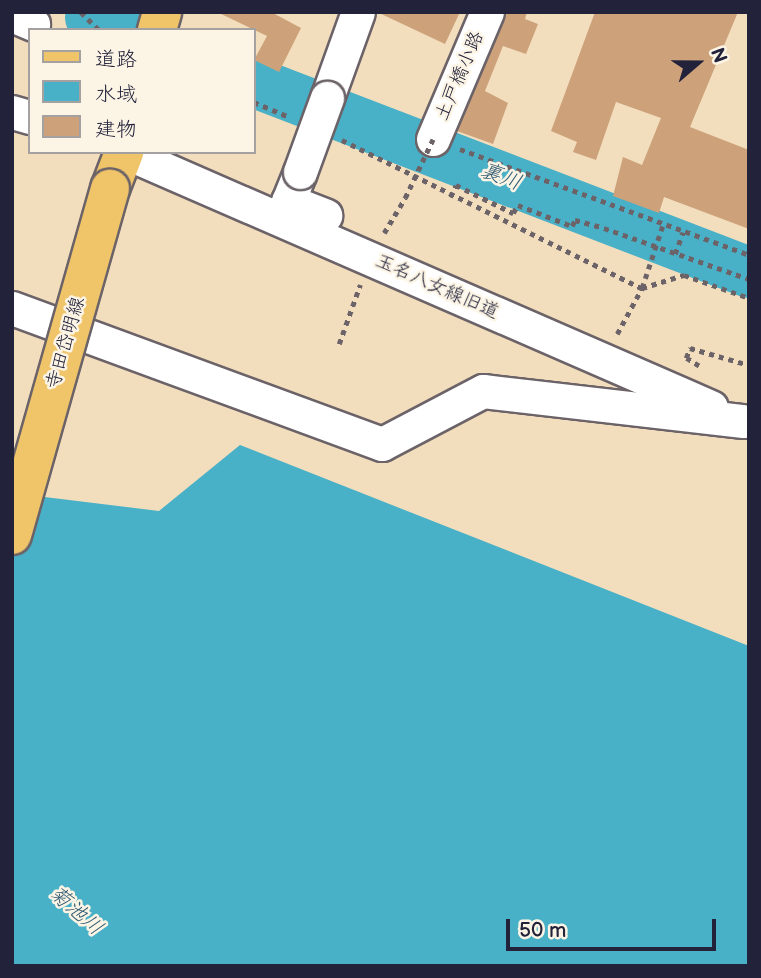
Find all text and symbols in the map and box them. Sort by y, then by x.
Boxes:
legend [28,28,256,154]
street label: 土戸橋小路 [431,28,489,124]
north arrow [663,28,733,98]
text: N [705,45,731,66]
text: 道路 [95,47,137,72]
text: 水域 [95,82,137,107]
text: 建物 [95,117,137,142]
water label: 裏川 [477,158,525,196]
street label: 玉名八女線旧道 [372,250,502,324]
street label: 寺田岱明線 [42,294,90,392]
water label: 菊池川 [44,881,108,941]
scale bar [509,904,719,948]
text: 50 m [519,918,566,943]

